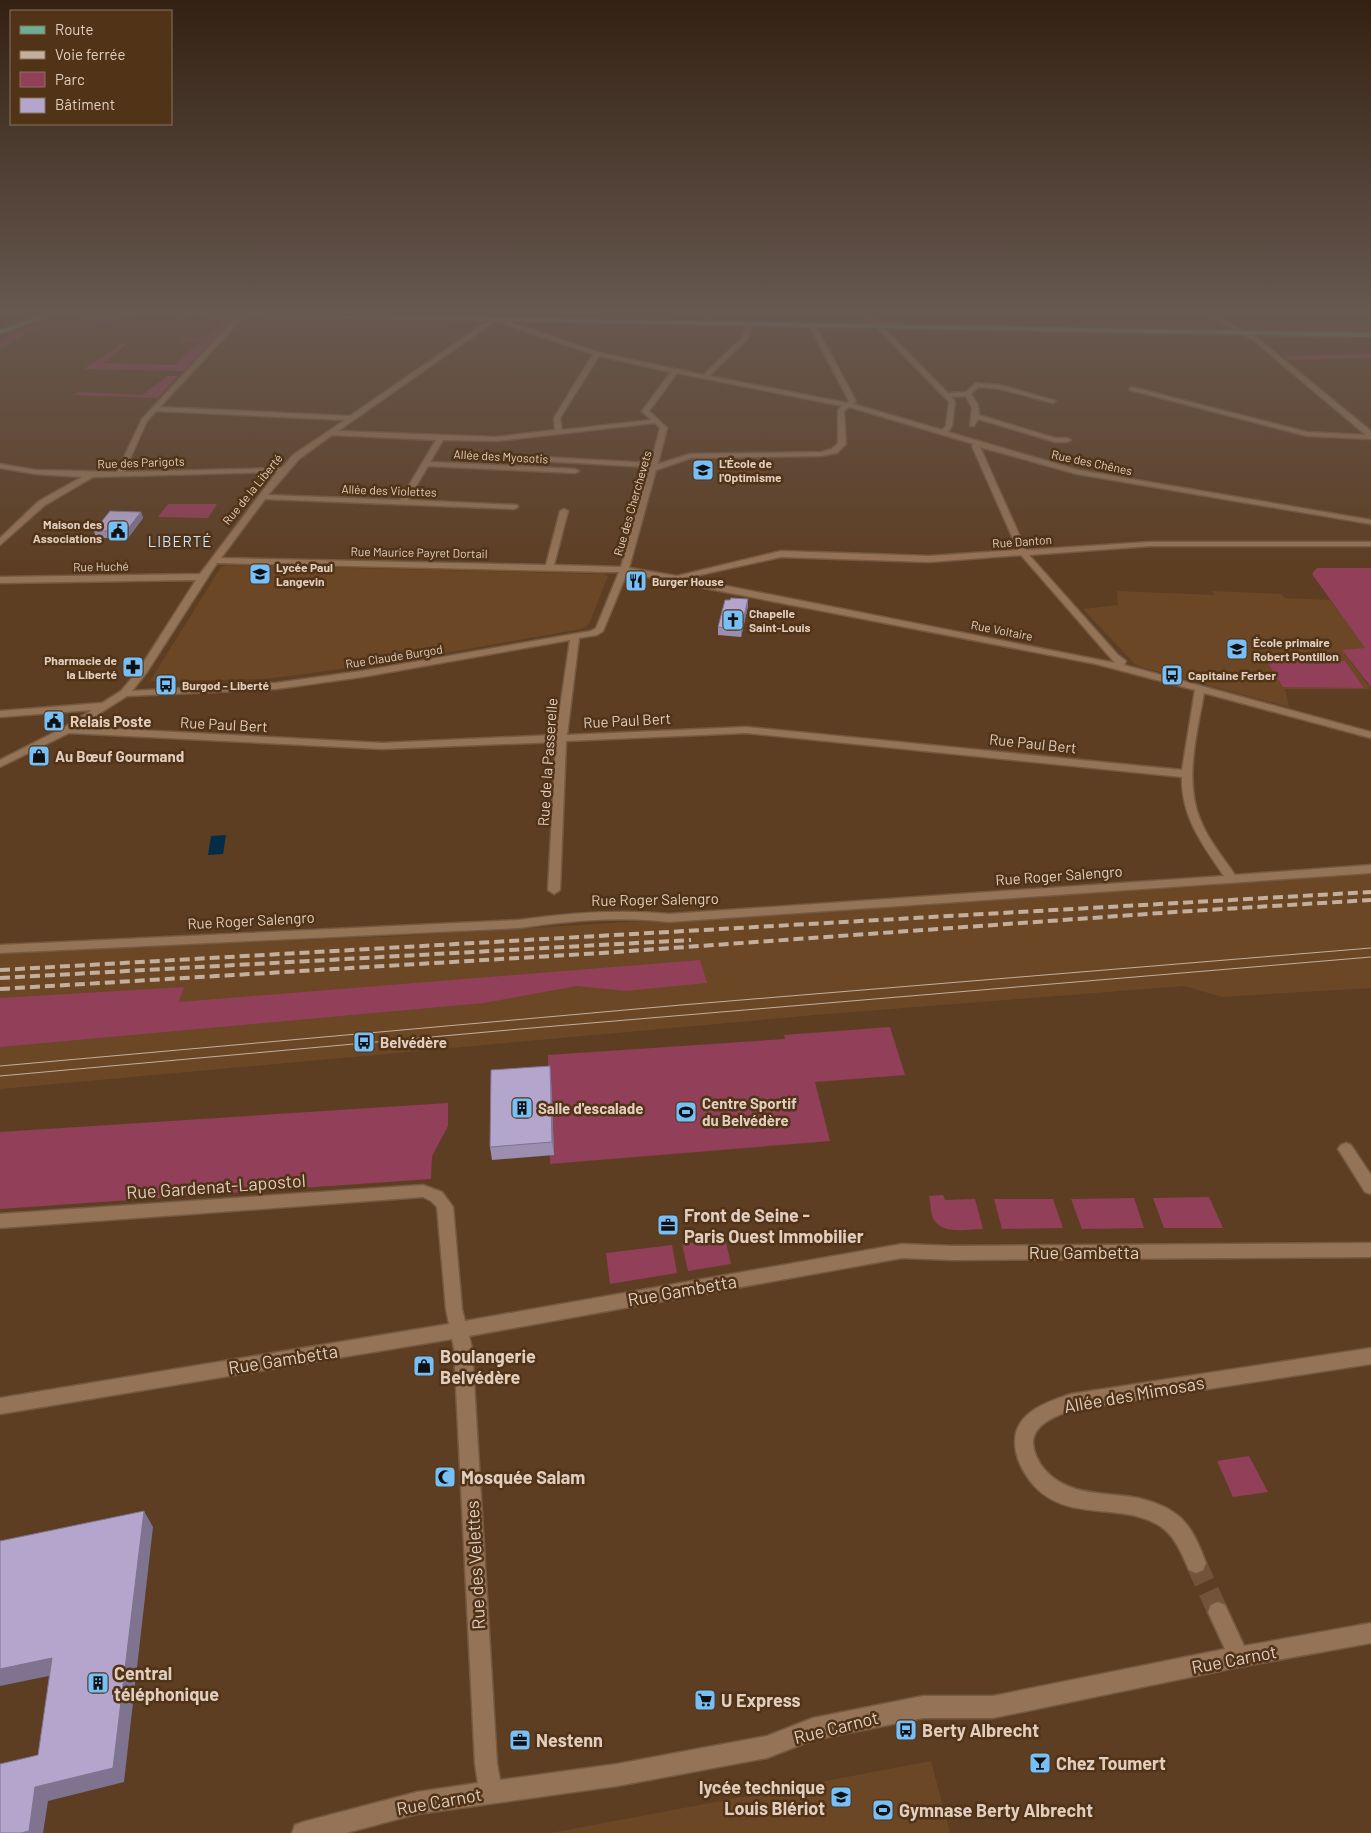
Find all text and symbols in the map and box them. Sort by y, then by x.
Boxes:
legend [10,10,172,125]
text: Route [55,20,94,38]
text: Voie ferrée [55,45,126,63]
text: Parc [55,70,85,88]
text: Bâtiment [55,95,115,113]
street label: Allée des Myosotis [453,447,549,465]
street label: Rue des Chênes [1050,447,1134,477]
street label: Rue des Cherchevets [610,449,654,557]
street label: Rue de la Liberté [219,451,285,527]
street label: Rue des Parigots [97,453,185,471]
place label: L'École de l'Optimisme [719,456,782,484]
school or university icon: L'École de l'Optimisme [691,458,715,482]
street label: Allée des Violettes [341,481,437,499]
place label: Maison des Associations [33,517,102,545]
public building icon: Maison des Associations [106,519,130,543]
district label: LIBERTÉ [148,532,212,550]
street label: Rue Danton [992,532,1052,550]
street label: Rue Maurice Payret Dortail [350,544,488,560]
street label: Rue Huché [73,559,129,573]
place label: Lycée Paul Langevin [276,560,333,588]
school or university icon: Lycée Paul Langevin [248,562,272,586]
restaurant icon: Burger House [624,569,648,593]
place label: Burger House [652,574,724,588]
place label: Chapelle Saint-Louis [749,606,811,634]
church icon: Chapelle Saint-Louis [721,608,745,632]
street label: Rue Voltaire [970,617,1034,643]
place label: École primaire Robert Pontillon [1253,635,1339,663]
school or university icon: École primaire Robert Pontillon [1225,637,1249,661]
street label: Rue Claude Burgod [344,641,444,671]
place label: Pharmacie de la Liberté [44,653,117,681]
pharmacy icon: Pharmacie de la Liberté [121,655,145,679]
bus stop icon: Capitaine Ferber [1160,663,1184,687]
place label: Capitaine Ferber [1188,668,1276,682]
bus stop icon: Burgod - Liberté [154,673,178,697]
place label: Burgod - Liberté [182,678,269,692]
street label: Rue de la Passerelle [534,697,560,827]
public building icon: Relais Poste [42,709,66,733]
street label: Rue Paul Bert [583,709,671,731]
place label: Relais Poste [70,712,151,730]
street label: Rue Paul Bert [180,713,268,735]
street label: Rue Paul Bert [988,729,1078,757]
shop icon: Au Bœuf Gourmand [27,744,51,768]
place label: Au Bœuf Gourmand [55,747,184,765]
street label: Rue Roger Salengro [995,862,1123,888]
street label: Rue Roger Salengro [591,889,719,909]
street label: Rue Roger Salengro [187,908,315,932]
bus stop icon: Belvédère [352,1030,376,1054]
place label: Belvédère [380,1033,447,1051]
place label: Centre Sportif du Belvédère [702,1094,797,1129]
building icon: Salle d'escalade [510,1096,534,1120]
place label: Salle d'escalade [538,1099,643,1117]
sports icon: Centre Sportif du Belvédère [674,1100,698,1124]
street label: Rue Gardenat-Lapostol [125,1169,307,1203]
place label: Front de Seine - Paris Ouest Immobilier [684,1204,864,1247]
office icon: Front de Seine - Paris Ouest Immobilier [656,1213,680,1237]
street label: Rue Gambetta [1029,1241,1139,1263]
street label: Rue Gambetta [626,1270,738,1310]
street label: Rue Gambetta [227,1340,339,1378]
place label: Boulangerie Belvédère [440,1345,536,1388]
shop icon: Boulangerie Belvédère [412,1354,436,1378]
street label: Allée des Mimosas [1062,1371,1206,1417]
mosque icon: Mosquée Salam [433,1465,457,1489]
place label: Mosquée Salam [461,1466,585,1488]
street label: Rue des Velettes [461,1500,489,1630]
street label: Rue Carnot [1190,1640,1278,1678]
place label: Central téléphonique [114,1662,219,1705]
building icon: Central téléphonique [86,1671,110,1695]
supermarket icon: U Express [693,1688,717,1712]
place label: U Express [721,1689,801,1711]
street label: Rue Carnot [791,1706,881,1748]
bus stop icon: Berty Albrecht [894,1718,918,1742]
place label: Berty Albrecht [922,1719,1039,1741]
office icon: Nestenn [508,1728,532,1752]
place label: Nestenn [536,1729,603,1751]
bar icon: Chez Toumert [1028,1751,1052,1775]
place label: Chez Toumert [1056,1752,1166,1774]
place label: lycée technique Louis Blériot [699,1776,825,1819]
street label: Rue Carnot [395,1783,483,1819]
school or university icon: lycée technique Louis Blériot [829,1785,853,1809]
sports icon: Gymnase Berty Albrecht [871,1798,895,1822]
place label: Gymnase Berty Albrecht [899,1799,1093,1821]

